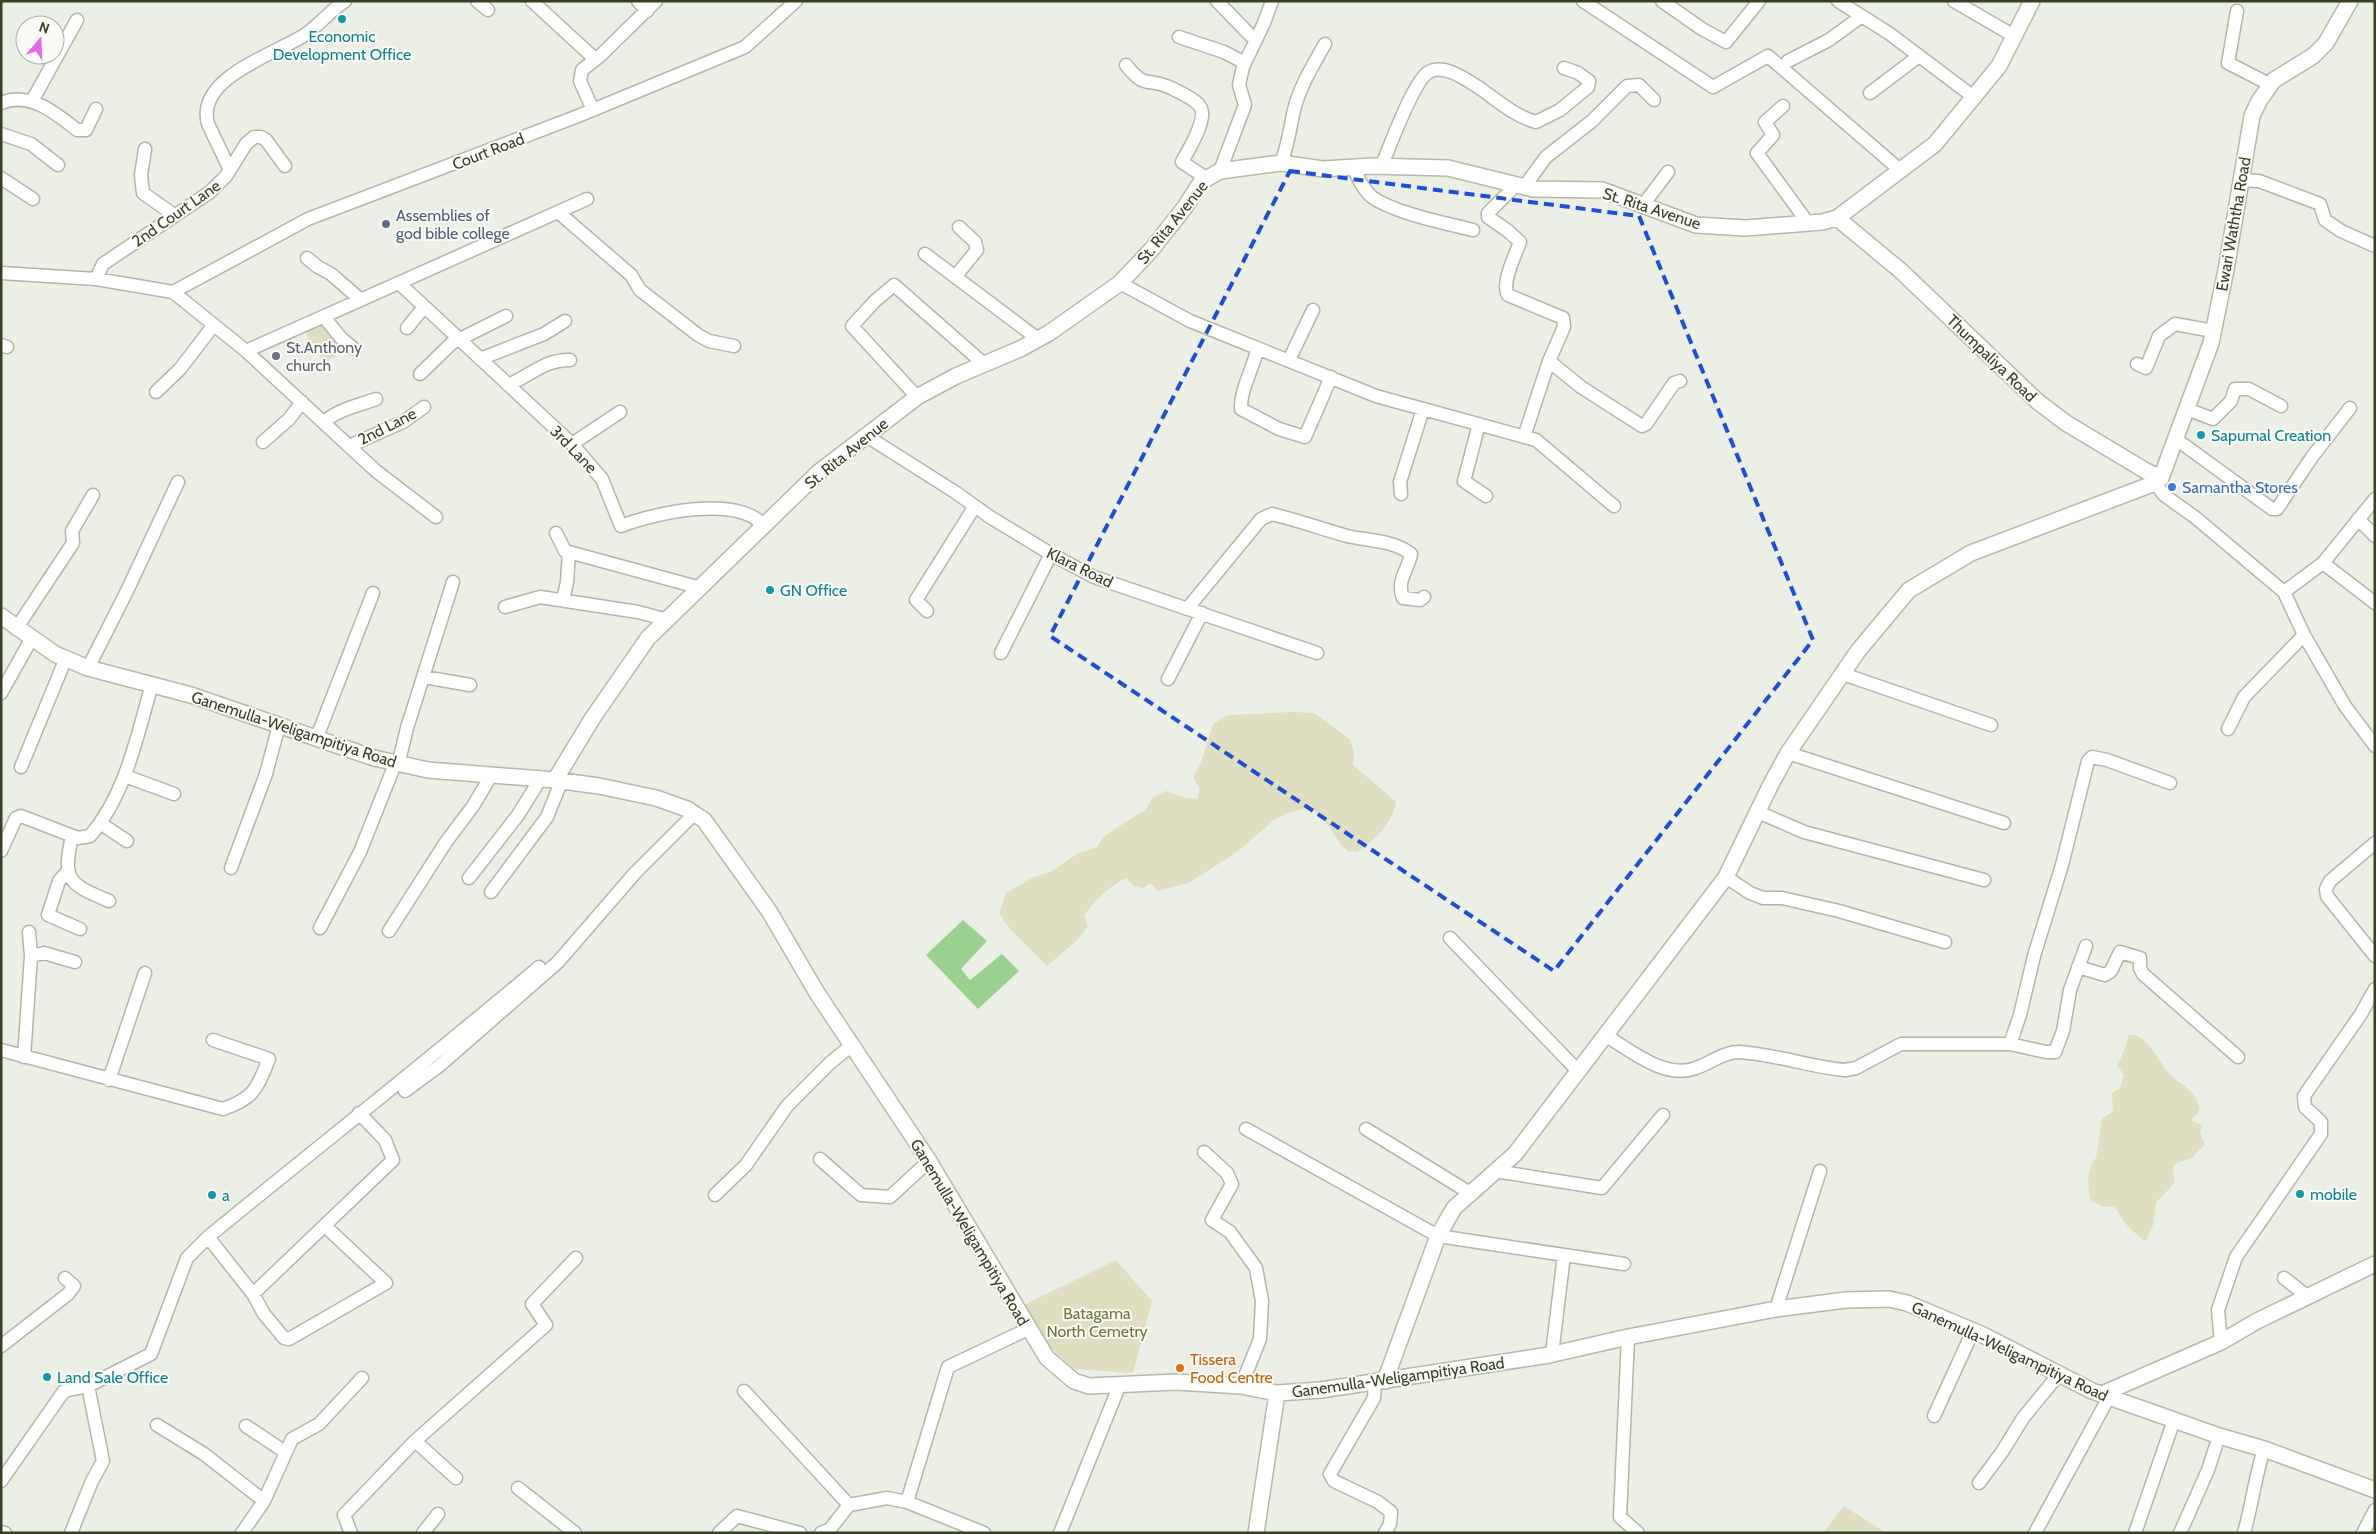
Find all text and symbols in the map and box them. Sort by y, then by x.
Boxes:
marker: Economic Development Office [336,13,348,25]
north arrow [15,15,65,65]
text: N [37,18,52,38]
place label: Economic Development Office [273,27,411,64]
street label: Court Road [449,129,527,174]
street label: Ewari Waththa Road [2212,156,2255,293]
street label: 2nd Court Lane [128,176,224,251]
street label: St. Rita Avenue [1133,177,1212,268]
street label: St. Rita Avenue [1601,184,1703,233]
place label: Assemblies of god bible college [396,206,510,243]
marker: Assemblies of god bible college [380,218,392,230]
street label: Thumpaliya Road [1943,311,2040,406]
place label: St.Anthony church [286,338,362,375]
marker: St.Anthony church [270,350,282,362]
street label: 2nd Lane [355,404,419,449]
street label: St. Rita Avenue [801,414,892,493]
street label: 3rd Lane [546,422,601,477]
place label: Sapumal Creation [2211,426,2331,445]
marker: Sapumal Creation [2195,429,2207,441]
place label: Samantha Stores [2182,478,2298,497]
marker: Samantha Stores [2166,481,2178,493]
street label: Klara Road [1044,543,1116,592]
place label: GN Office [780,581,847,600]
marker: GN Office [764,584,776,596]
street label: Ganemulla-Weligampitiya Road [189,687,399,772]
street label: Ganemulla-Weligampitiya Road [906,1135,1033,1329]
place label: mobile [2310,1185,2357,1204]
place label: a [222,1186,230,1205]
marker: mobile [2294,1188,2306,1200]
marker: a [206,1189,218,1201]
street label: Ganemulla-Weligampitiya Road [1909,1298,2111,1405]
park label: Batagama North Cemetry [1046,1304,1148,1341]
place label: Tissera Food Centre [1190,1350,1273,1387]
street label: Ganemulla-Weligampitiya Road [1291,1353,1506,1402]
marker: Tissera Food Centre [1174,1362,1186,1374]
place label: Land Sale Office [57,1368,168,1387]
marker: Land Sale Office [41,1371,53,1383]

